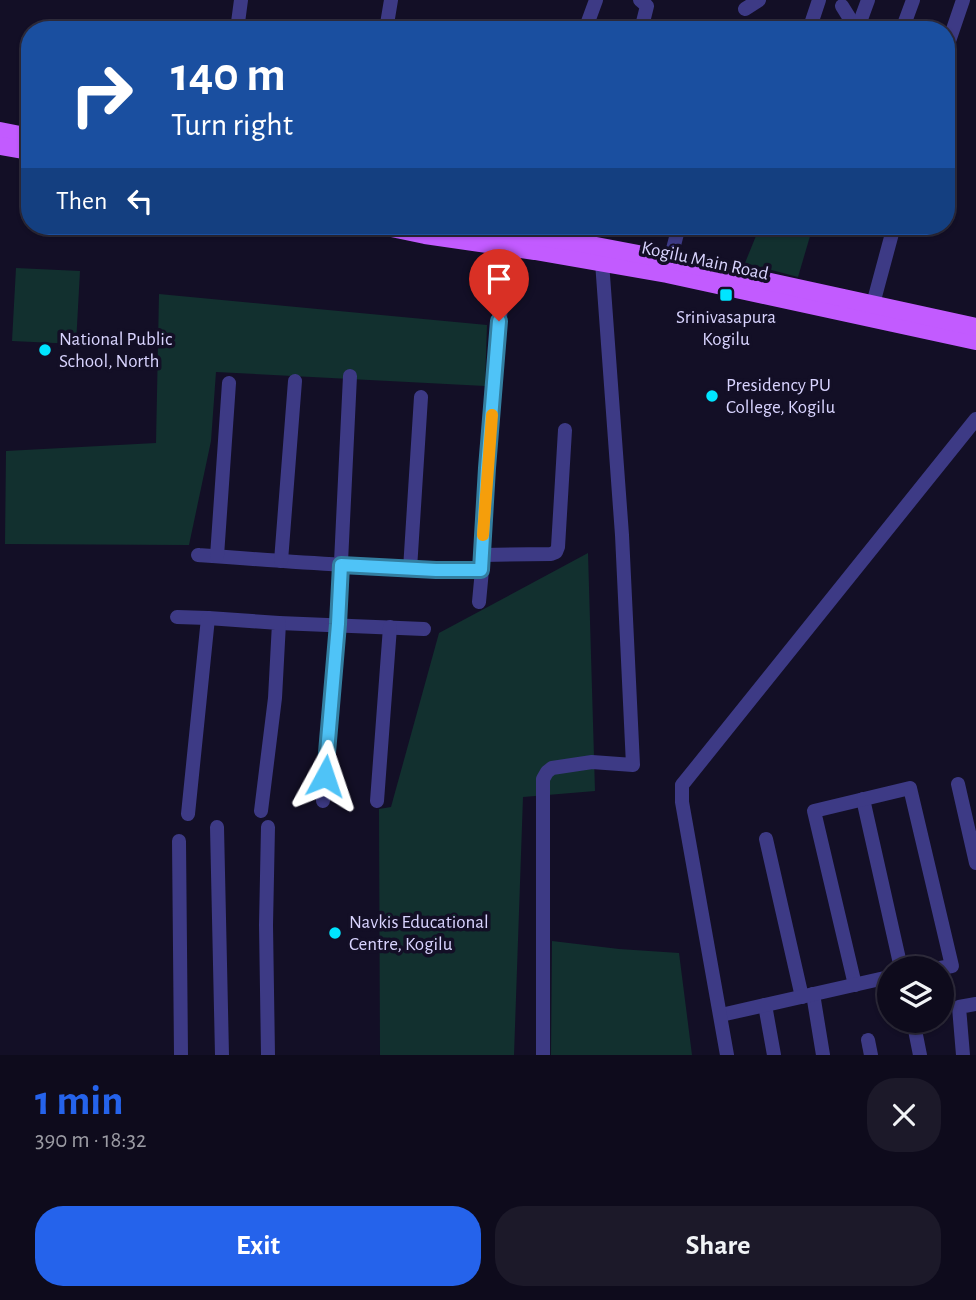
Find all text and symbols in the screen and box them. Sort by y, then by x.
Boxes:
icon: right [56,49,147,140]
text: 140 m [171,51,286,100]
text: Turn right [171,109,293,141]
icon: left [121,182,159,220]
text: Then [56,188,107,214]
street label: Kogilu Main Road [640,238,770,284]
pin [469,249,529,321]
icon: arrive [480,260,518,298]
marker: Srinivasapura Kogilu [718,287,734,303]
place label: Srinivasapura Kogilu [676,308,776,349]
place label: National Public School, North [59,330,172,371]
marker: National Public School, North [37,342,53,358]
place label: Presidency PU College, Kogilu [726,376,836,417]
marker: Presidency PU College, Kogilu [704,388,720,404]
position arrow [288,739,362,813]
place label: Navkis Educational Centre, Kogilu [349,913,489,954]
marker: Navkis Educational Centre, Kogilu [327,925,343,941]
map controls [877,956,954,1033]
button: layers [877,956,954,1033]
button: close [867,1078,941,1152]
text: 1 min [35,1080,124,1122]
text: 390 m · 18:32 [35,1129,147,1152]
button: Exit [35,1206,481,1286]
button: Share [495,1206,941,1286]

